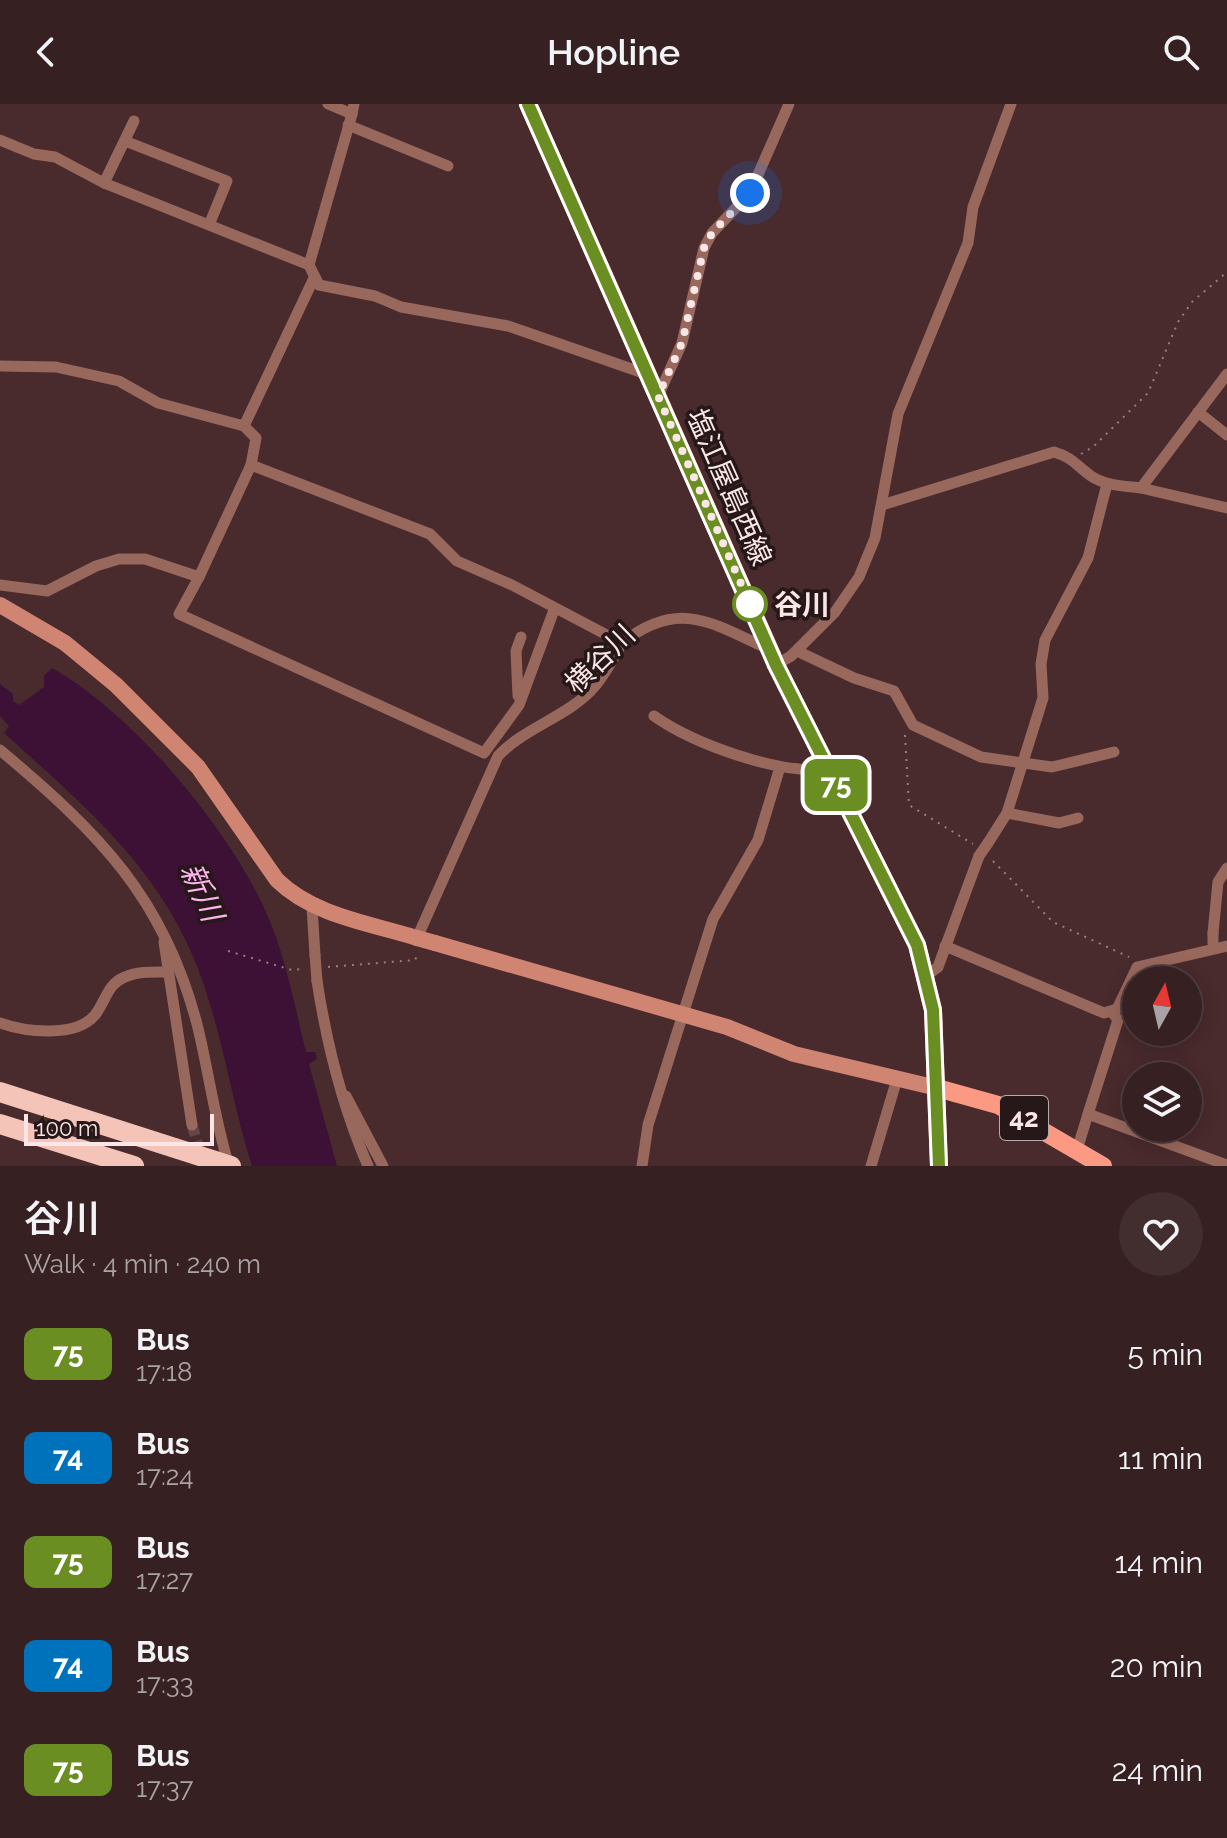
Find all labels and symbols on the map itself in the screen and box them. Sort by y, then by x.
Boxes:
your location [730,173,770,213]
street label: 塩江屋島西線 [680,404,778,570]
marker: 谷川 [733,587,767,621]
place label: 谷川 [774,588,830,621]
street label: 横谷川 [558,618,642,700]
line badge: 75 [800,759,872,811]
water label: 新川 [174,857,231,929]
north arrow [1122,966,1202,1046]
road number: 42 [1000,1096,1048,1140]
scale bar [24,1110,214,1146]

